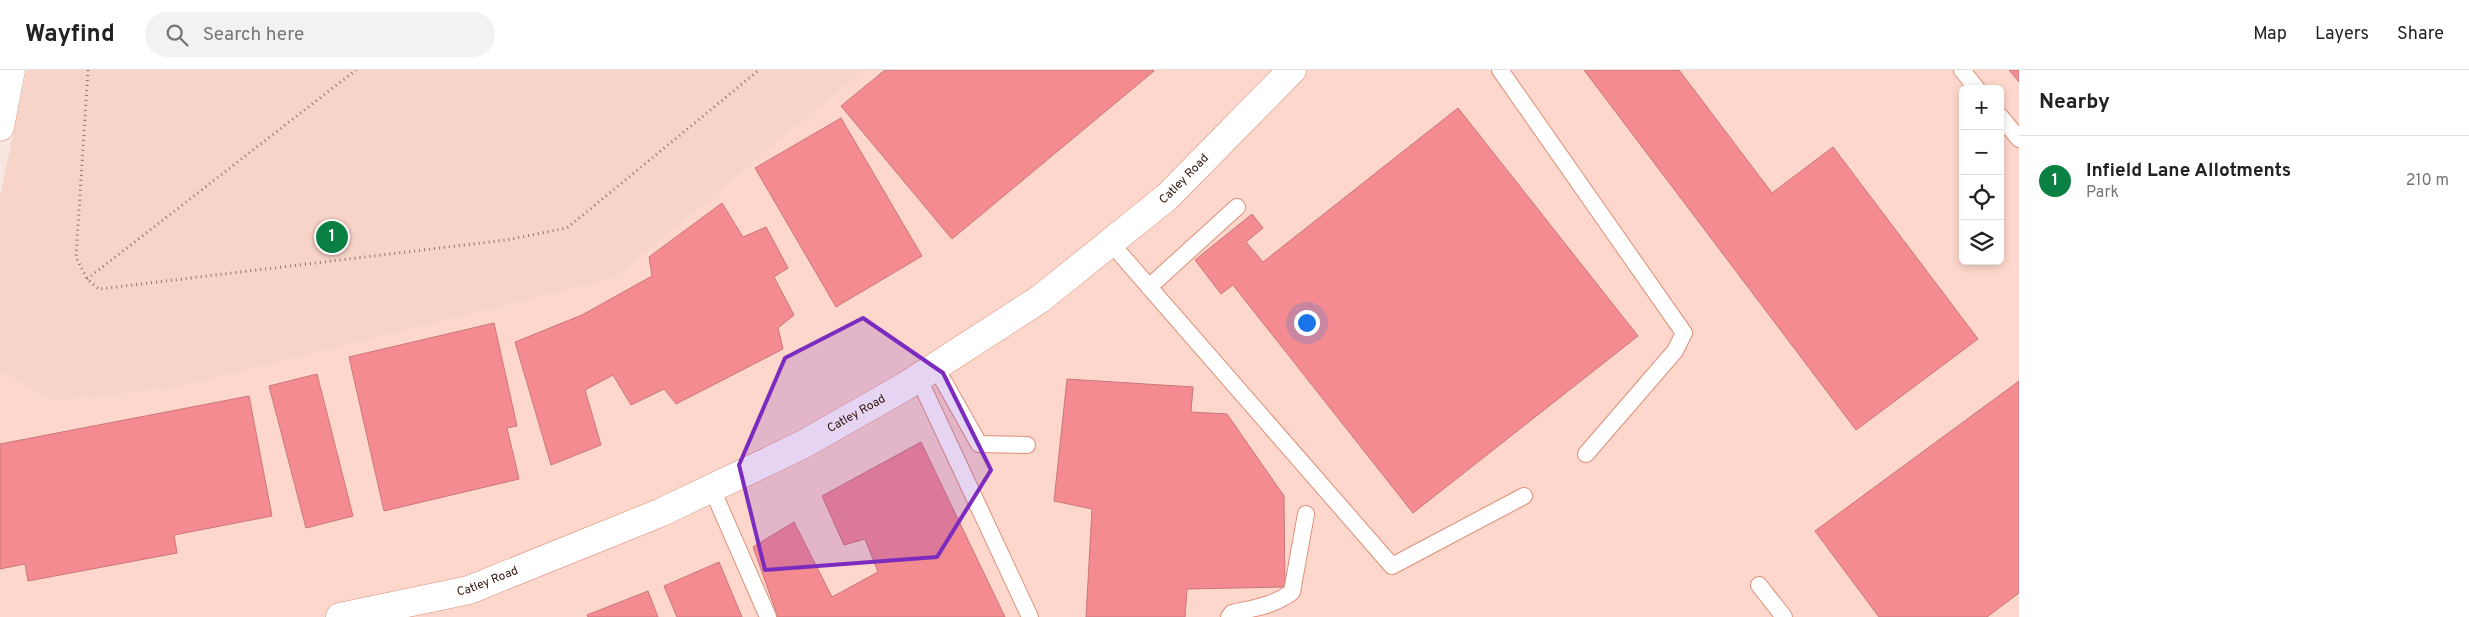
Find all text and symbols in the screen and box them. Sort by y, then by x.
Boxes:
search box [145,12,495,57]
text: Wayfind [25,20,115,50]
icon: search [163,21,191,49]
text: Search here [203,23,304,47]
text: Map [2253,23,2287,46]
text: Layers [2315,23,2369,46]
text: Share [2397,23,2444,46]
map controls [1959,85,2004,265]
button: + [1959,85,2004,130]
text: Nearby [2039,89,2110,116]
button: − [1959,130,2004,175]
street label: Catley Road [1156,151,1213,208]
text: Infield Lane Allotments [2086,159,2291,183]
text: 1 [2052,171,2058,191]
text: 210 m [2406,171,2449,191]
button: locate [1959,175,2004,220]
text: Park [2086,183,2119,203]
pin: 1 [316,218,348,256]
button: layers [1959,220,2004,265]
your location [1294,310,1320,336]
street label: Catley Road [825,391,889,437]
street label: Catley Road [456,563,521,600]

